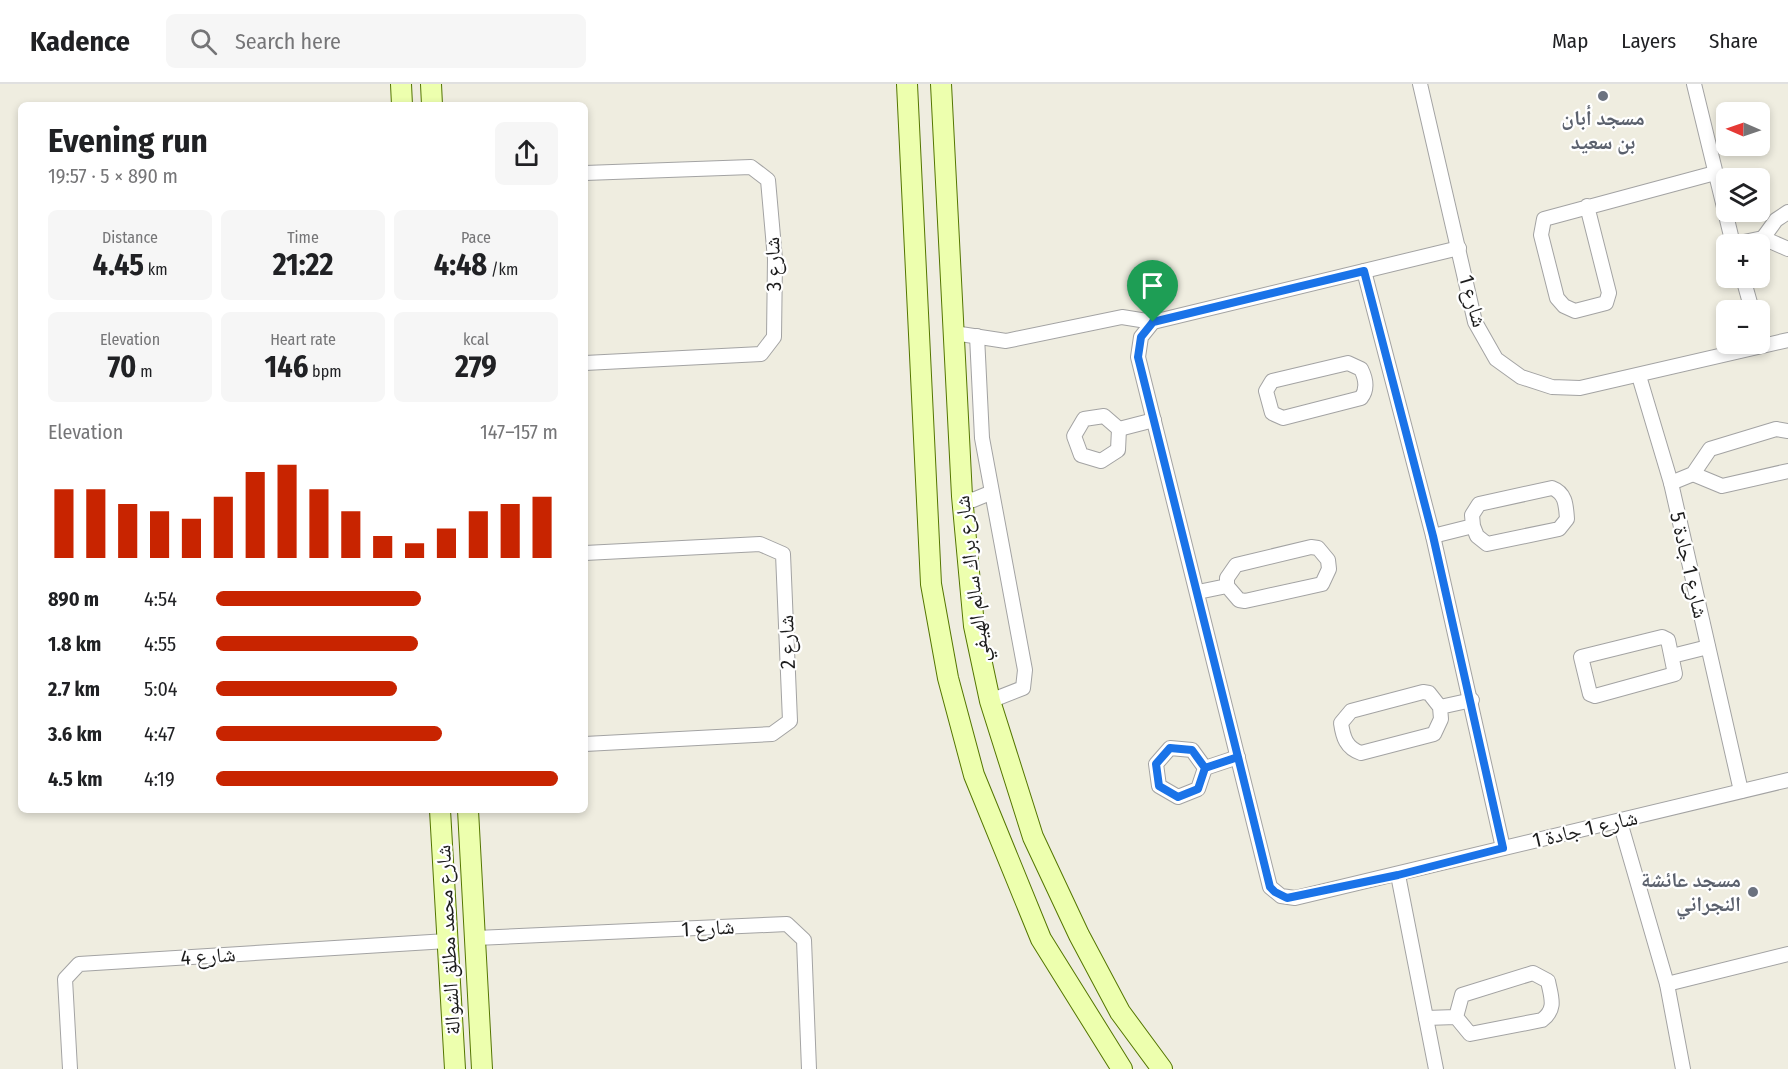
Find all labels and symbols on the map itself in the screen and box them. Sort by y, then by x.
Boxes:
marker: مسجد أبان بن سعيد [1596,89,1610,103]
north arrow [1716,102,1770,156]
place label: مسجد أبان بن سعيد [1561,104,1645,155]
street label: شارع 3 [759,236,787,292]
pin [1127,260,1178,322]
street label: شارع 1 [1453,272,1493,330]
street label: شارع براك سالم الهيفي [949,494,998,664]
street label: شارع 1 جادة 5 [1664,509,1714,621]
street label: شارع 2 [773,615,801,669]
street label: شارع 1 جادة 1 [1530,804,1640,854]
street label: شارع محمد مطلق الشوالة [430,844,466,1036]
place label: مسجد عائشة النجراني [1641,867,1741,920]
marker: مسجد عائشة النجراني [1746,885,1760,899]
street label: شارع 1 [681,914,735,942]
street label: شارع 4 [180,941,236,971]

